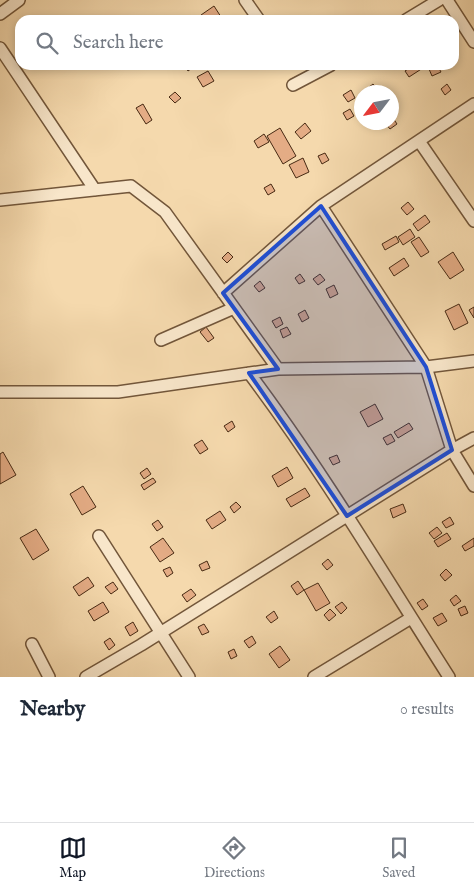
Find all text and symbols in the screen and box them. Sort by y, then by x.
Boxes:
search box [15,15,459,70]
icon: search [33,29,61,57]
text: Search here [73,31,164,55]
north arrow [354,85,399,130]
text: Nearby [20,696,85,723]
text: 0 results [400,700,454,720]
tab: Map [59,834,87,882]
tab: Directions [204,834,265,882]
tab: Saved [382,834,415,882]

